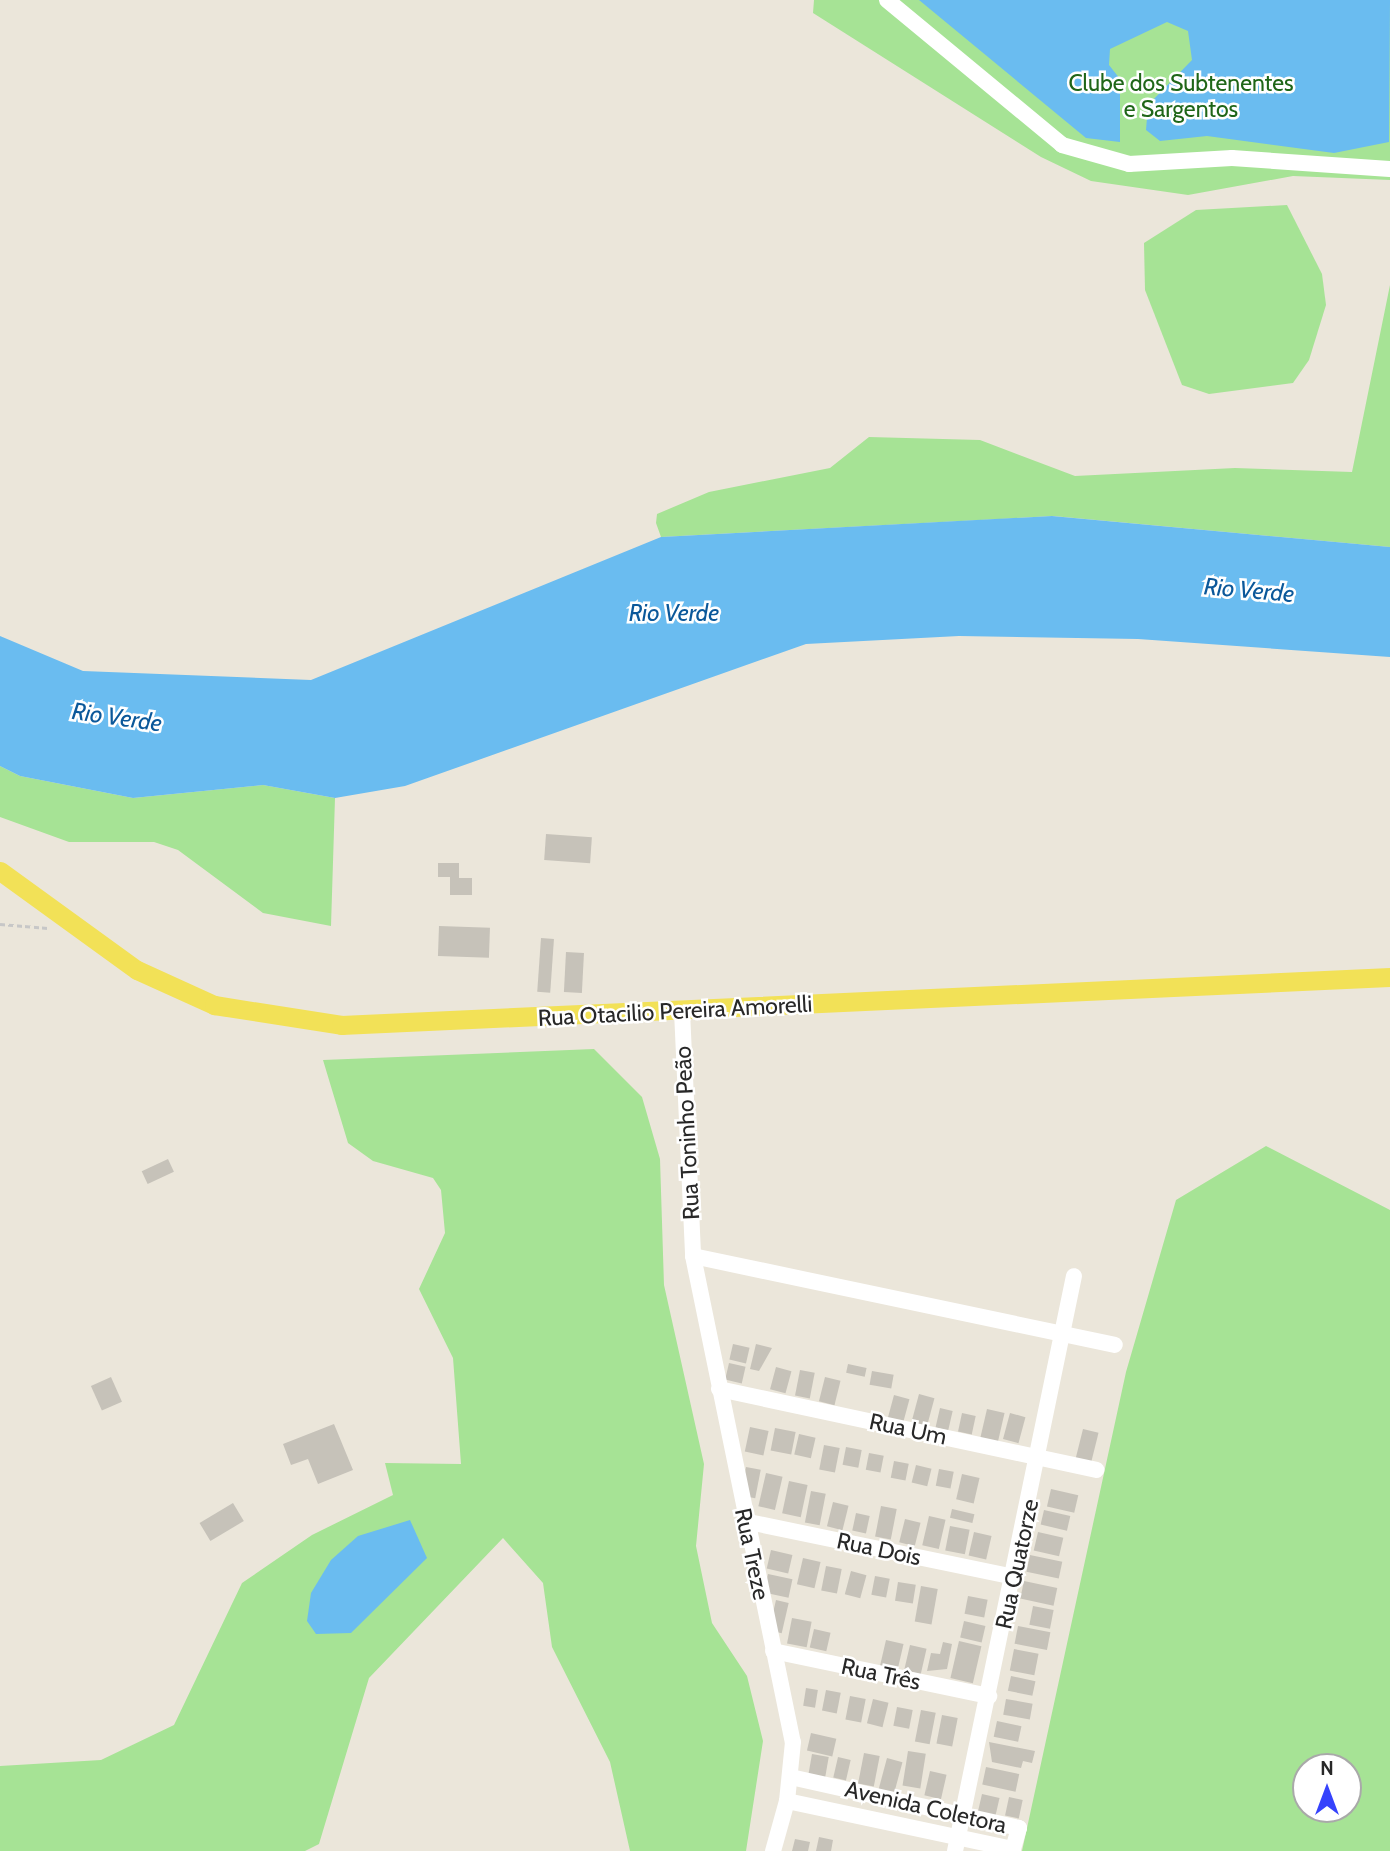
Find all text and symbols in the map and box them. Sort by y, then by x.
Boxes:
park label: Clube dos Subtenentes e Sargentos [1068,69,1294,123]
water label: Rio Verde [1203,572,1295,608]
water label: Rio Verde [629,599,719,627]
water label: Rio Verde [70,696,164,738]
street label: Rua Otacilio Pereira Amorelli [537,990,813,1032]
street label: Rua Toninho Peão [669,1045,705,1221]
street label: Rua Um [867,1407,949,1451]
street label: Rua Quatorze [990,1496,1044,1632]
street label: Rua Treze [729,1506,775,1602]
street label: Rua Dois [834,1527,924,1571]
street label: Rua Três [839,1652,923,1696]
north arrow [1292,1753,1362,1823]
text: N [1320,1757,1334,1780]
street label: Avenida Coletora [843,1775,1009,1839]

